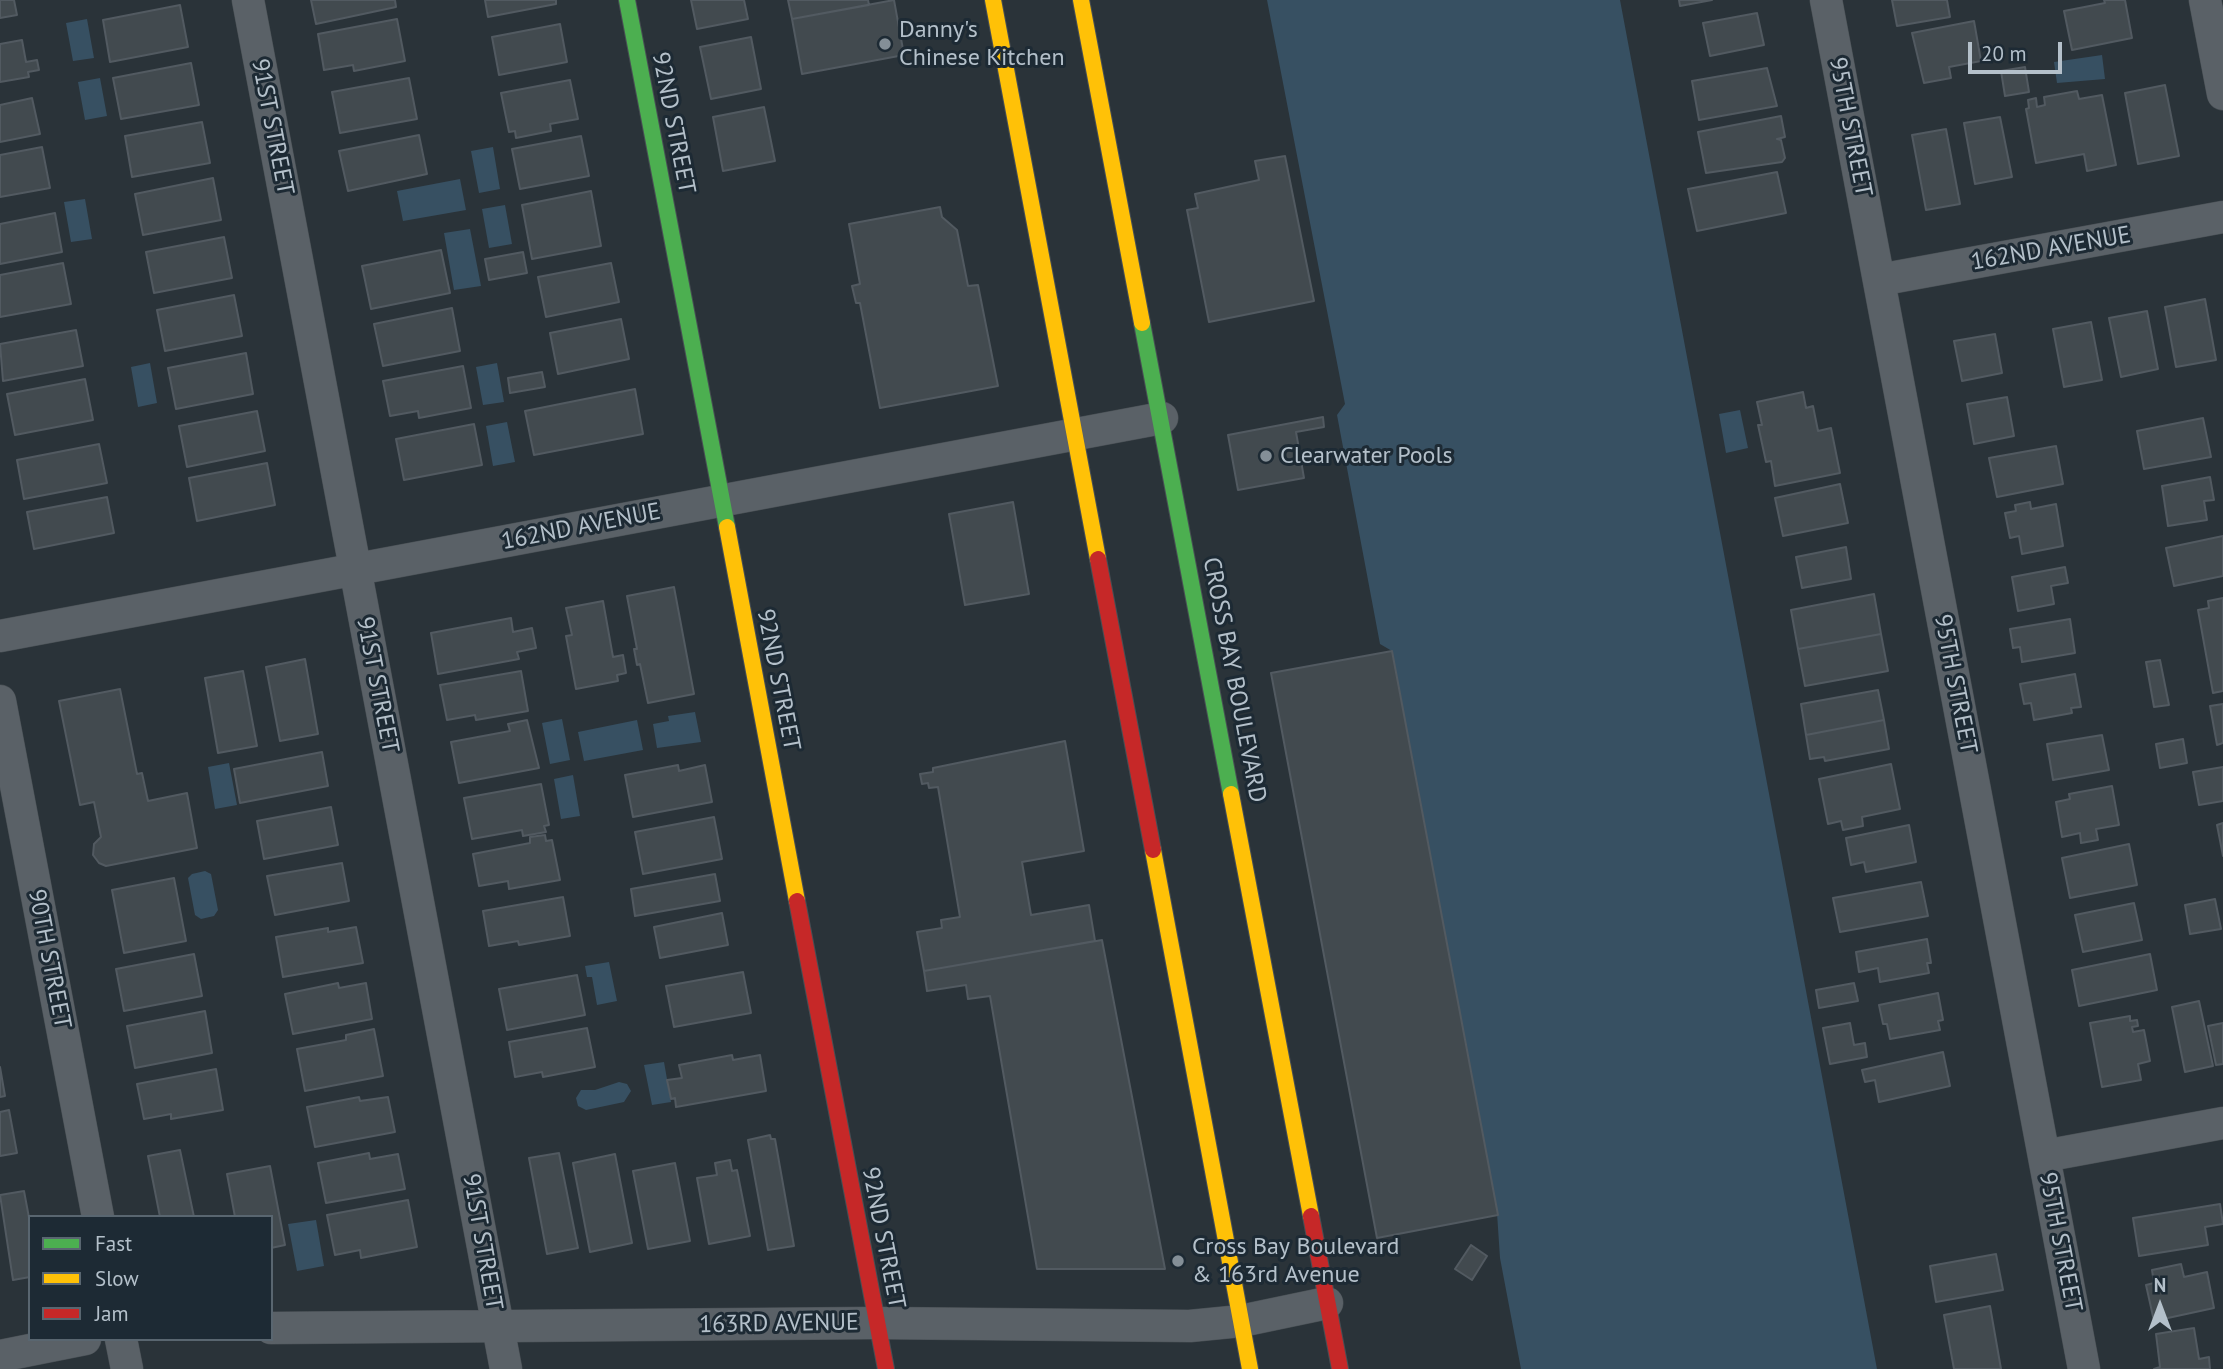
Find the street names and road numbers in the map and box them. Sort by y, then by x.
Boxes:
street label: 92ND STREET [645,50,701,196]
street label: 95TH STREET [1822,55,1878,199]
street label: 91ST STREET [245,57,299,197]
street label: 162ND AVENUE [1969,221,2133,277]
street label: 162ND AVENUE [499,497,663,557]
street label: CROSS BAY BOULEVARD [1196,555,1272,805]
street label: 92ND STREET [750,607,806,753]
street label: 95TH STREET [1927,612,1983,756]
street label: 91ST STREET [350,615,404,755]
street label: 90TH STREET [21,887,77,1031]
street label: 92ND STREET [855,1165,911,1311]
street label: 95TH STREET [2032,1170,2088,1314]
street label: 91ST STREET [456,1172,508,1312]
street label: 163RD AVENUE [699,1308,859,1340]

